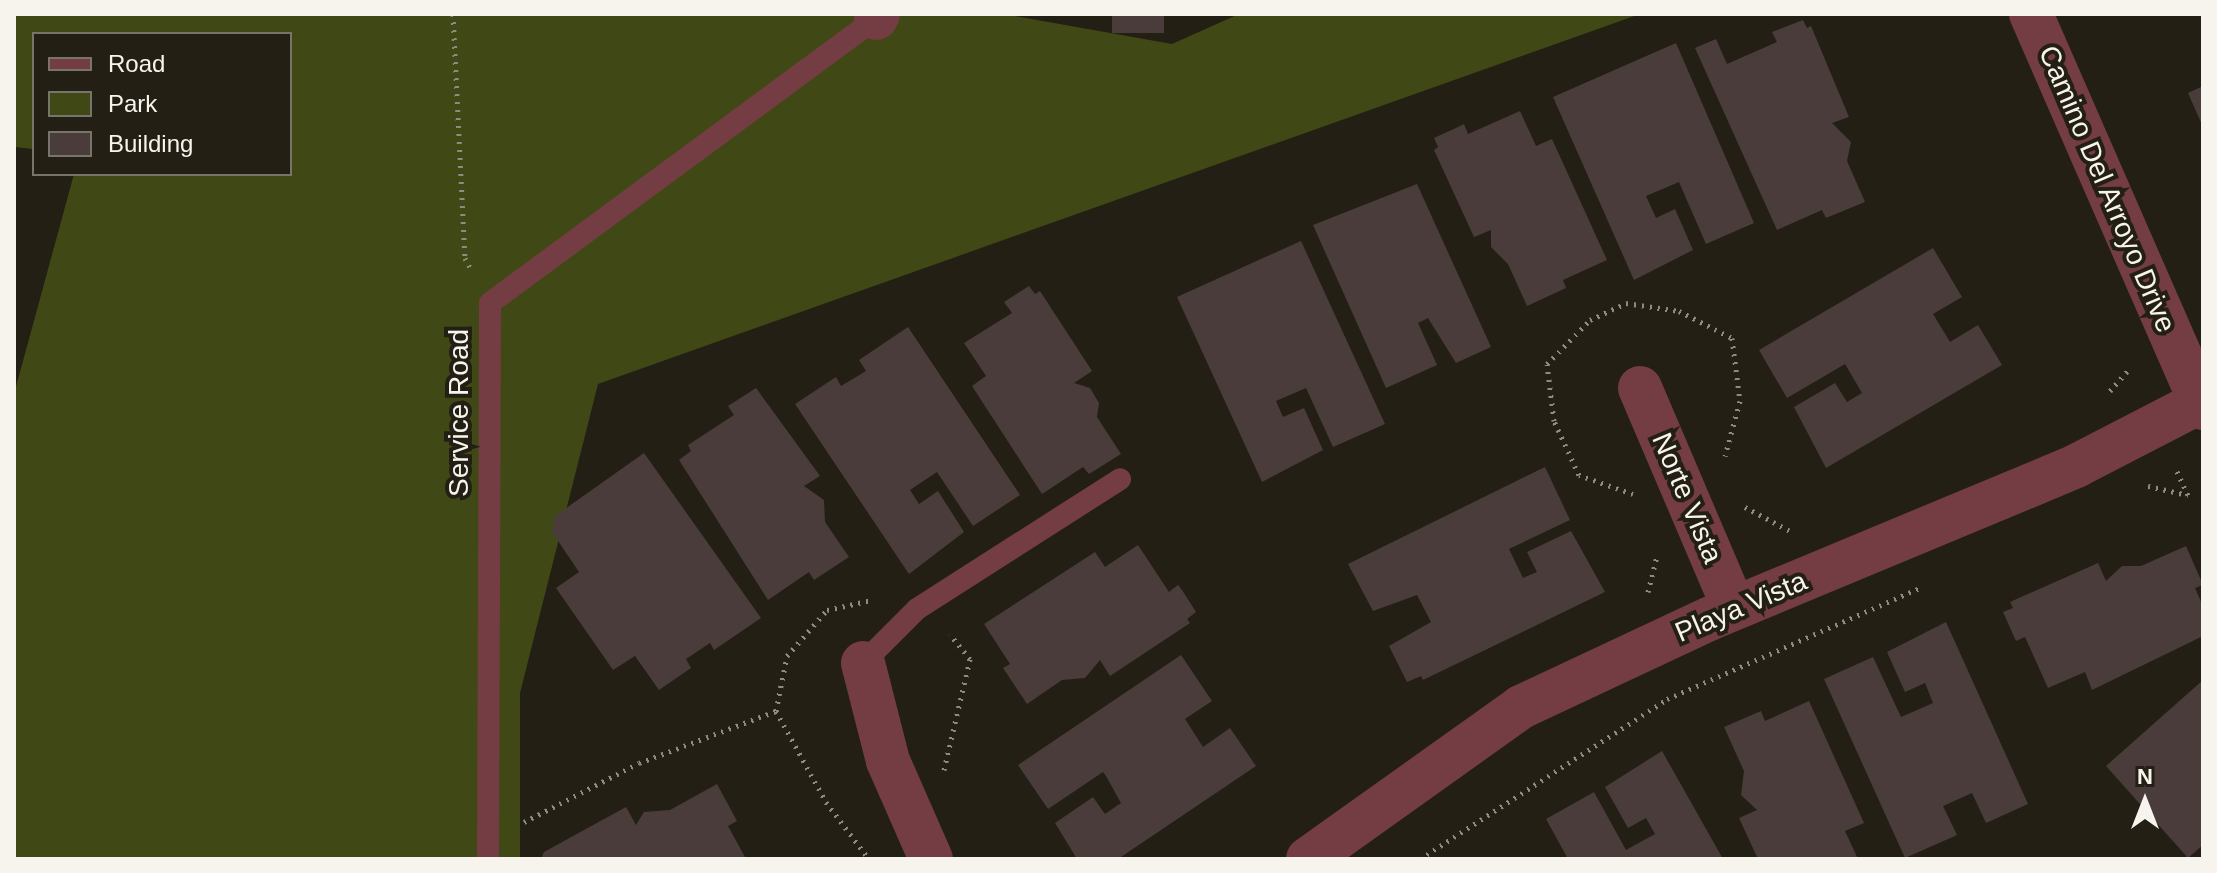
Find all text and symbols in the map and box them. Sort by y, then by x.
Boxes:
legend [32,32,292,176]
street label: Camino Del Arroyo Drive [2031,40,2183,338]
text: Road [108,50,165,77]
text: Park [108,90,157,117]
text: Building [108,130,193,157]
street label: Service Road [442,329,476,497]
street label: Norte Vista [1645,428,1729,568]
street label: Playa Vista [1670,564,1812,650]
north arrow [2105,761,2185,841]
text: N [2137,764,2153,789]

